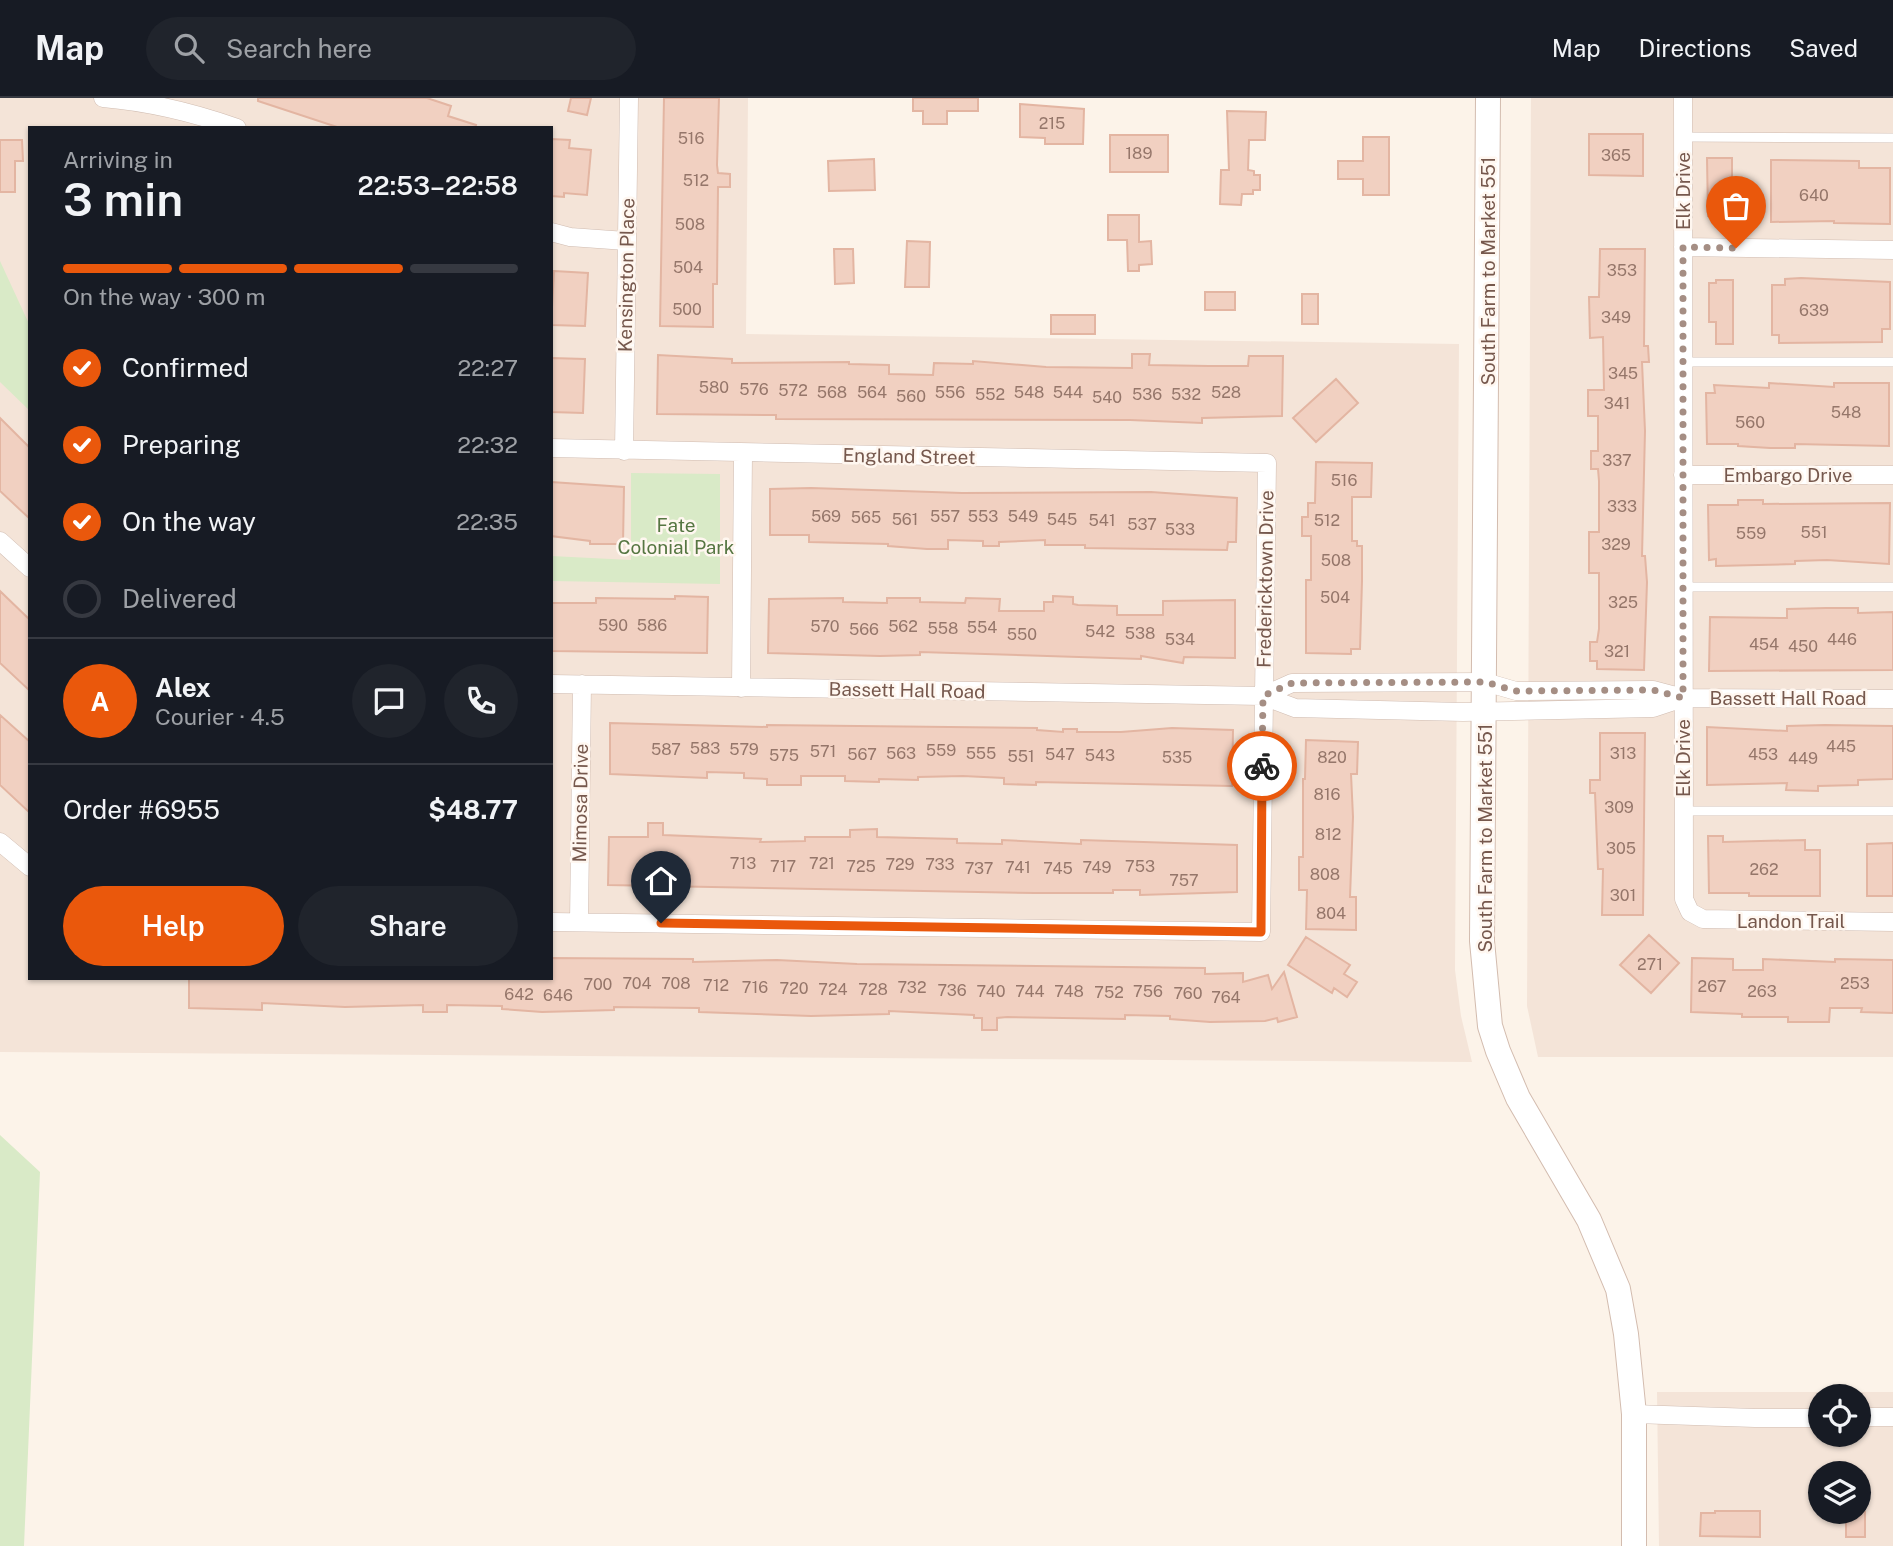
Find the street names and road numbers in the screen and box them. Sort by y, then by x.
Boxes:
street label: Elk Drive [1672,152,1694,230]
street label: South Farm to Market 551 [1477,156,1499,386]
street label: Kensington Place [614,198,638,352]
street label: England Street [842,444,976,468]
street label: Embargo Drive [1723,464,1853,486]
street label: Fredericktown Drive [1252,490,1278,668]
street label: Bassett Hall Road [828,678,986,702]
street label: Bassett Hall Road [1710,687,1866,709]
street label: Elk Drive [1672,719,1694,797]
street label: South Farm to Market 551 [1474,723,1496,953]
street label: Mimosa Drive [568,743,592,863]
street label: Landon Trail [1737,910,1845,932]

